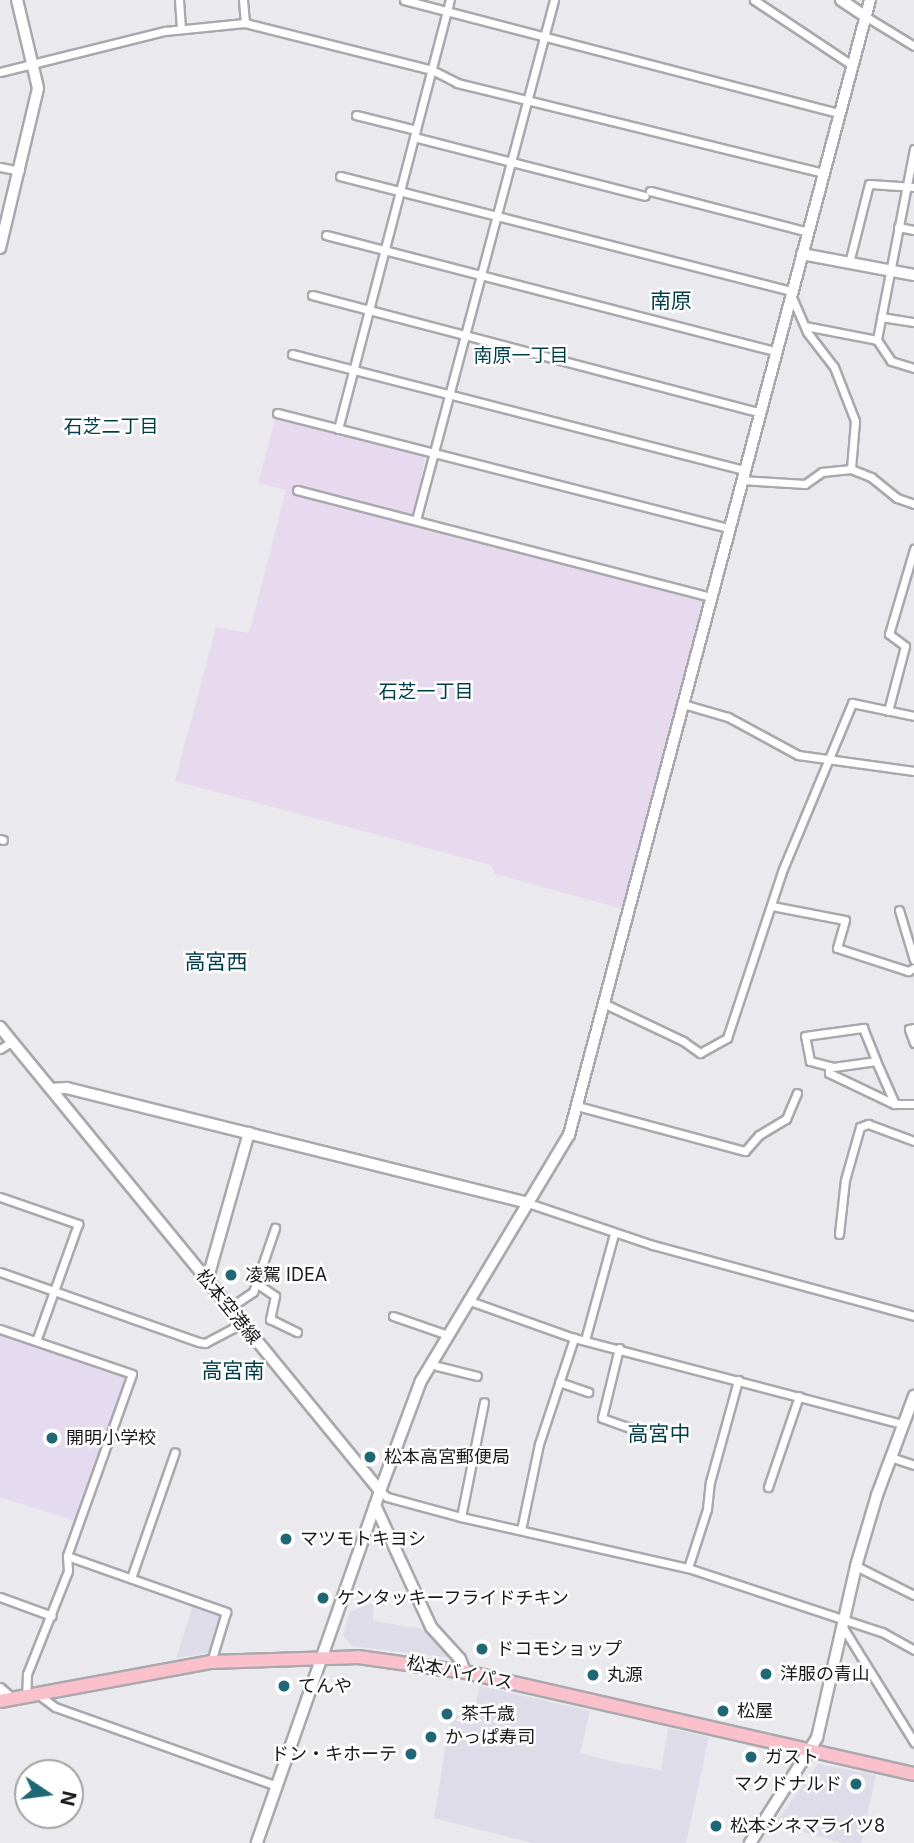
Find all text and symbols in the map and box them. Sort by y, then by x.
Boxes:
district label: 南原 [650,288,692,314]
district label: 南原一丁目 [474,345,568,367]
district label: 石芝二丁目 [64,416,158,438]
district label: 石芝一丁目 [379,681,473,703]
district label: 高宮西 [185,949,247,975]
place label: 凌駕 IDEA [245,1264,327,1286]
street label: 松本空港線 [191,1265,265,1349]
marker: 凌駕 IDEA [223,1267,239,1283]
district label: 高宮南 [202,1358,264,1384]
district label: 高宮中 [628,1421,690,1447]
place label: 開明小学校 [66,1427,156,1449]
marker: 開明小学校 [44,1430,60,1446]
place label: 松本高宮郵便局 [384,1446,510,1468]
marker: 松本高宮郵便局 [362,1449,378,1465]
place label: マツモトキヨシ [300,1528,426,1550]
marker: マツモトキヨシ [278,1531,294,1547]
place label: ケンタッキーフライドチキン [337,1587,571,1609]
marker: ケンタッキーフライドチキン [315,1590,331,1606]
place label: ドコモショップ [496,1638,622,1660]
marker: ドコモショップ [474,1641,490,1657]
street label: 松本バイパス [405,1652,515,1694]
place label: 洋服の青山 [780,1663,870,1685]
place label: 丸源 [607,1664,643,1686]
marker: 洋服の青山 [758,1666,774,1682]
marker: 丸源 [585,1667,601,1683]
place label: てんや [298,1675,352,1697]
marker: てんや [276,1678,292,1694]
place label: 松屋 [737,1700,773,1722]
place label: 茶千歳 [461,1703,515,1725]
marker: 松屋 [715,1703,731,1719]
marker: 茶千歳 [439,1706,455,1722]
place label: かっぱ寿司 [445,1726,535,1748]
marker: かっぱ寿司 [423,1729,439,1745]
place label: ドン・キホーテ [271,1743,397,1765]
marker: ドン・キホーテ [403,1746,419,1762]
place label: ガスト [765,1746,819,1768]
marker: ガスト [743,1749,759,1765]
north arrow [14,1759,84,1829]
place label: マクドナルド [734,1773,842,1795]
marker: マクドナルド [848,1776,864,1792]
text: N [55,1789,81,1808]
place label: 松本シネマライツ8 [730,1815,885,1837]
marker: 松本シネマライツ8 [708,1818,724,1834]

